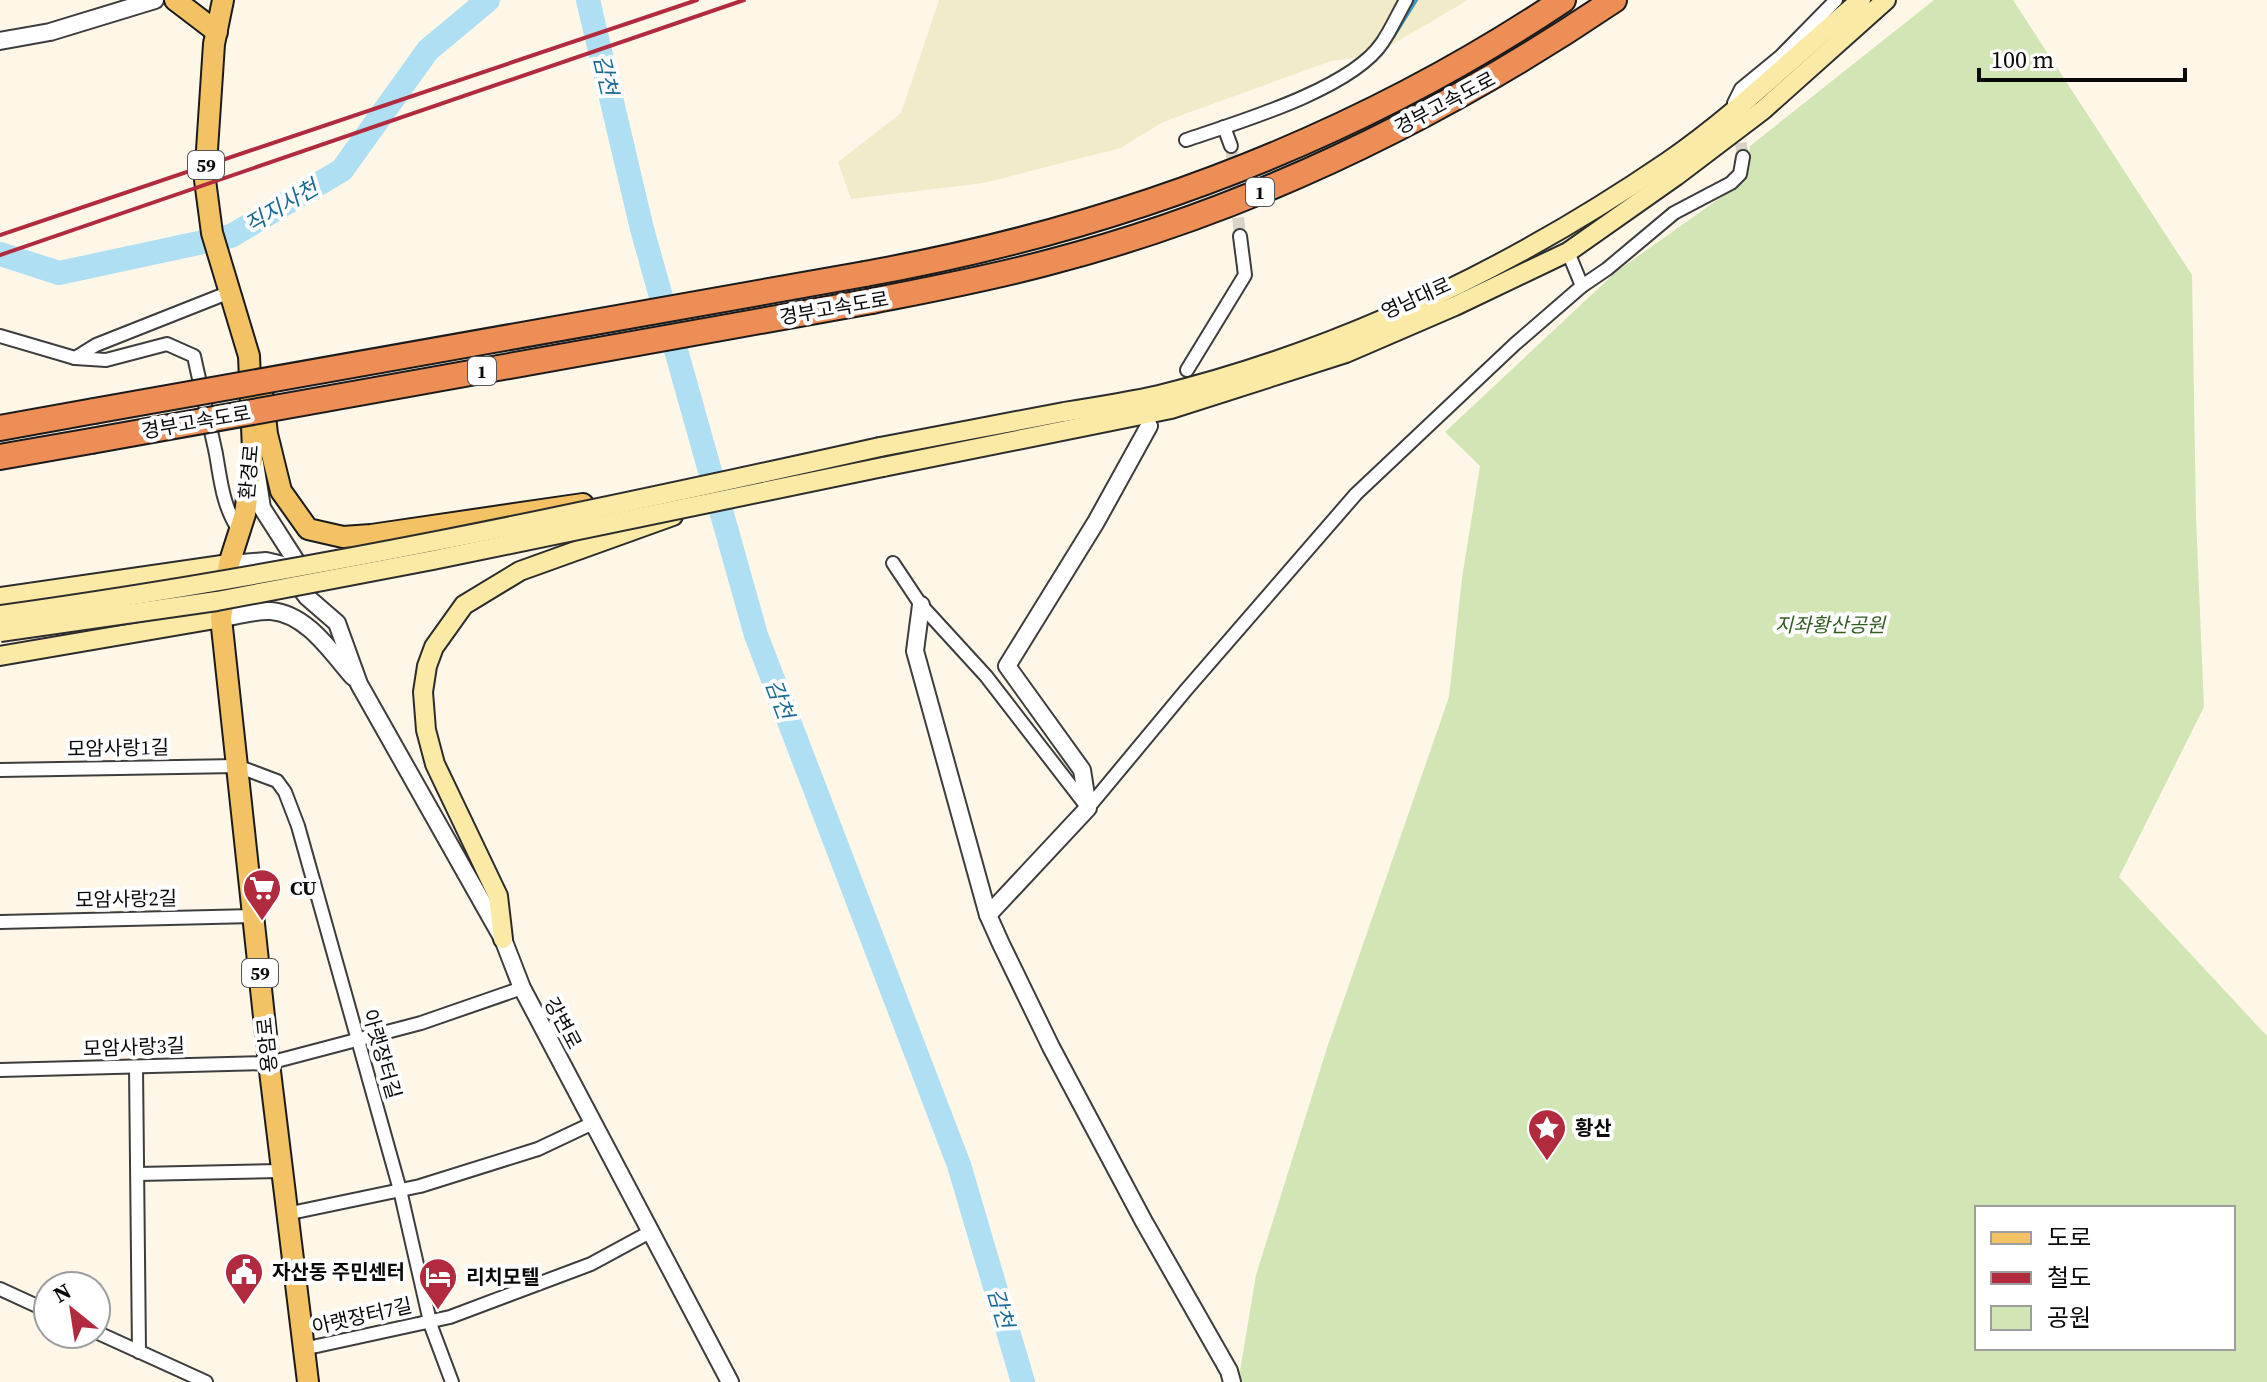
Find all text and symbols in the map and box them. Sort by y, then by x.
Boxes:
scale bar [1979,32,2185,82]
text: 100 m [1991,43,2054,76]
water label: 감천 [587,52,626,101]
street label: 경부고속도로 [1390,65,1500,141]
road number: 59 [188,151,224,179]
water label: 직지사천 [239,171,326,240]
road number: 1 [1246,178,1274,206]
street label: 영남대로 [1377,270,1455,326]
street label: 경부고속도로 [777,285,891,331]
road number: 1 [468,357,496,385]
street label: 경부고속도로 [139,399,253,445]
street label: 환경로 [233,443,265,501]
park label: 지좌황산공원 [1775,611,1887,639]
water label: 감천 [759,675,802,726]
street label: 모암사랑1길 [67,733,169,763]
supermarket icon: CU [241,867,283,922]
place label: CU [290,874,317,902]
street label: 모암사랑2길 [75,884,177,914]
road number: 59 [242,959,278,987]
street label: 강변로 [538,992,588,1054]
street label: 아랫장터길 [356,1006,408,1102]
street label: 용암로 [250,1016,284,1074]
street label: 모암사랑3길 [83,1031,185,1063]
place icon: 황산 [1526,1107,1568,1162]
place label: 황산 [1575,1114,1612,1142]
legend [1975,1206,2235,1350]
text: 도로 [2047,1221,2091,1254]
public building icon: 자산동 주민센터 [223,1251,265,1306]
hotel icon: 리치모텔 [417,1256,459,1311]
place label: 자산동 주민센터 [272,1258,405,1286]
text: 철도 [2047,1261,2091,1294]
place label: 리치모텔 [466,1263,540,1291]
north arrow [32,1270,112,1350]
text: N [48,1276,76,1310]
water label: 감천 [981,1284,1022,1334]
street label: 아랫장터7길 [309,1291,415,1341]
text: 공원 [2047,1301,2091,1334]

